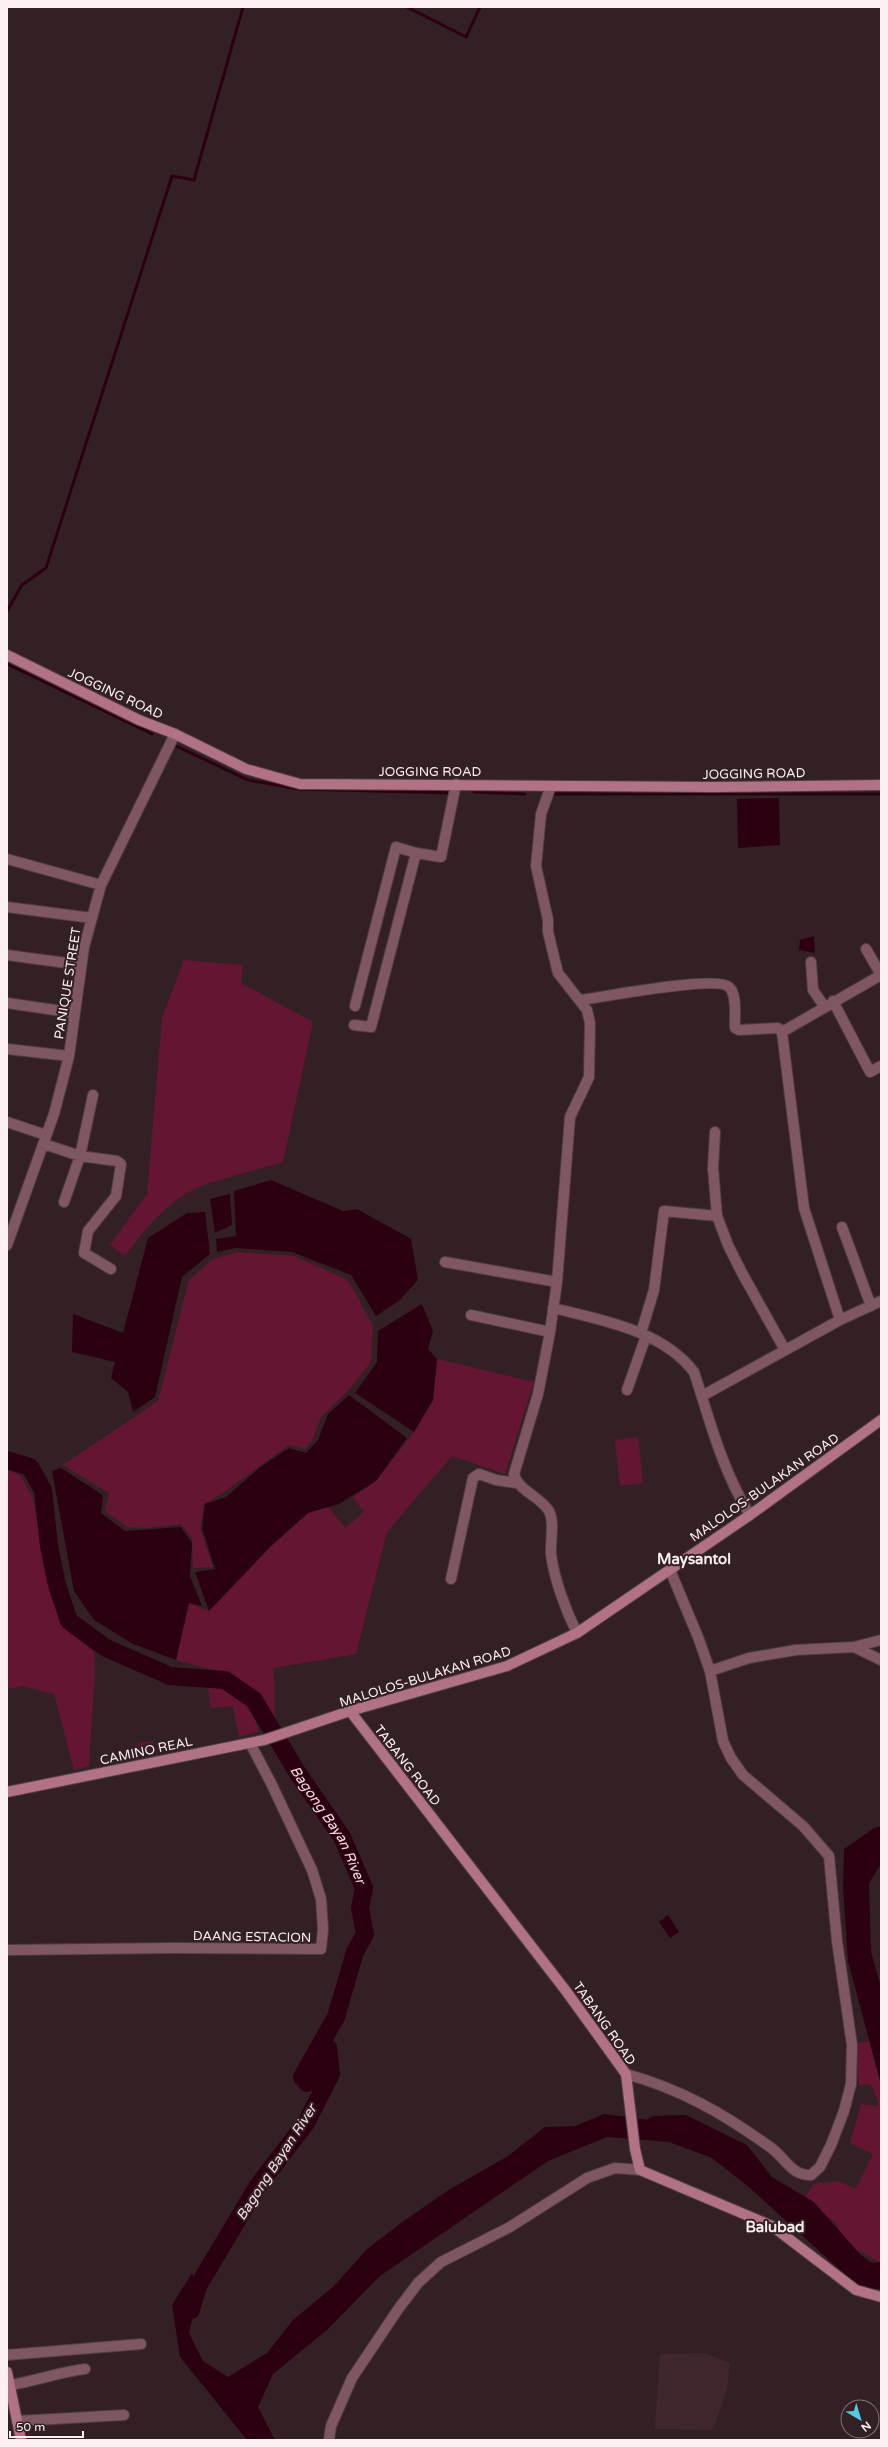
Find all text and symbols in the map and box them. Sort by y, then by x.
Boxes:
street label: JOGGING ROAD [66,665,166,723]
street label: JOGGING ROAD [379,764,482,780]
street label: JOGGING ROAD [703,765,806,783]
street label: PANIQUE STREET [51,926,85,1040]
street label: MALOLOS-BULAKAN ROAD [687,1430,842,1546]
district label: Maysantol [657,1550,731,1569]
street label: MALOLOS-BULAKAN ROAD [338,1643,513,1711]
street label: TABANG ROAD [371,1722,444,1809]
street label: CAMINO REAL [99,1733,194,1769]
water label: Bagong Bayan River [286,1763,370,1888]
street label: DAANG ESTACION [193,1928,311,1946]
street label: TABANG ROAD [569,1979,639,2069]
water label: Bagong Bayan River [233,2100,321,2223]
district label: Balubad [745,2218,805,2236]
north arrow [840,2399,880,2439]
scale bar [10,2413,83,2439]
text: N [858,2419,873,2434]
text: 50 m [16,2420,45,2434]

